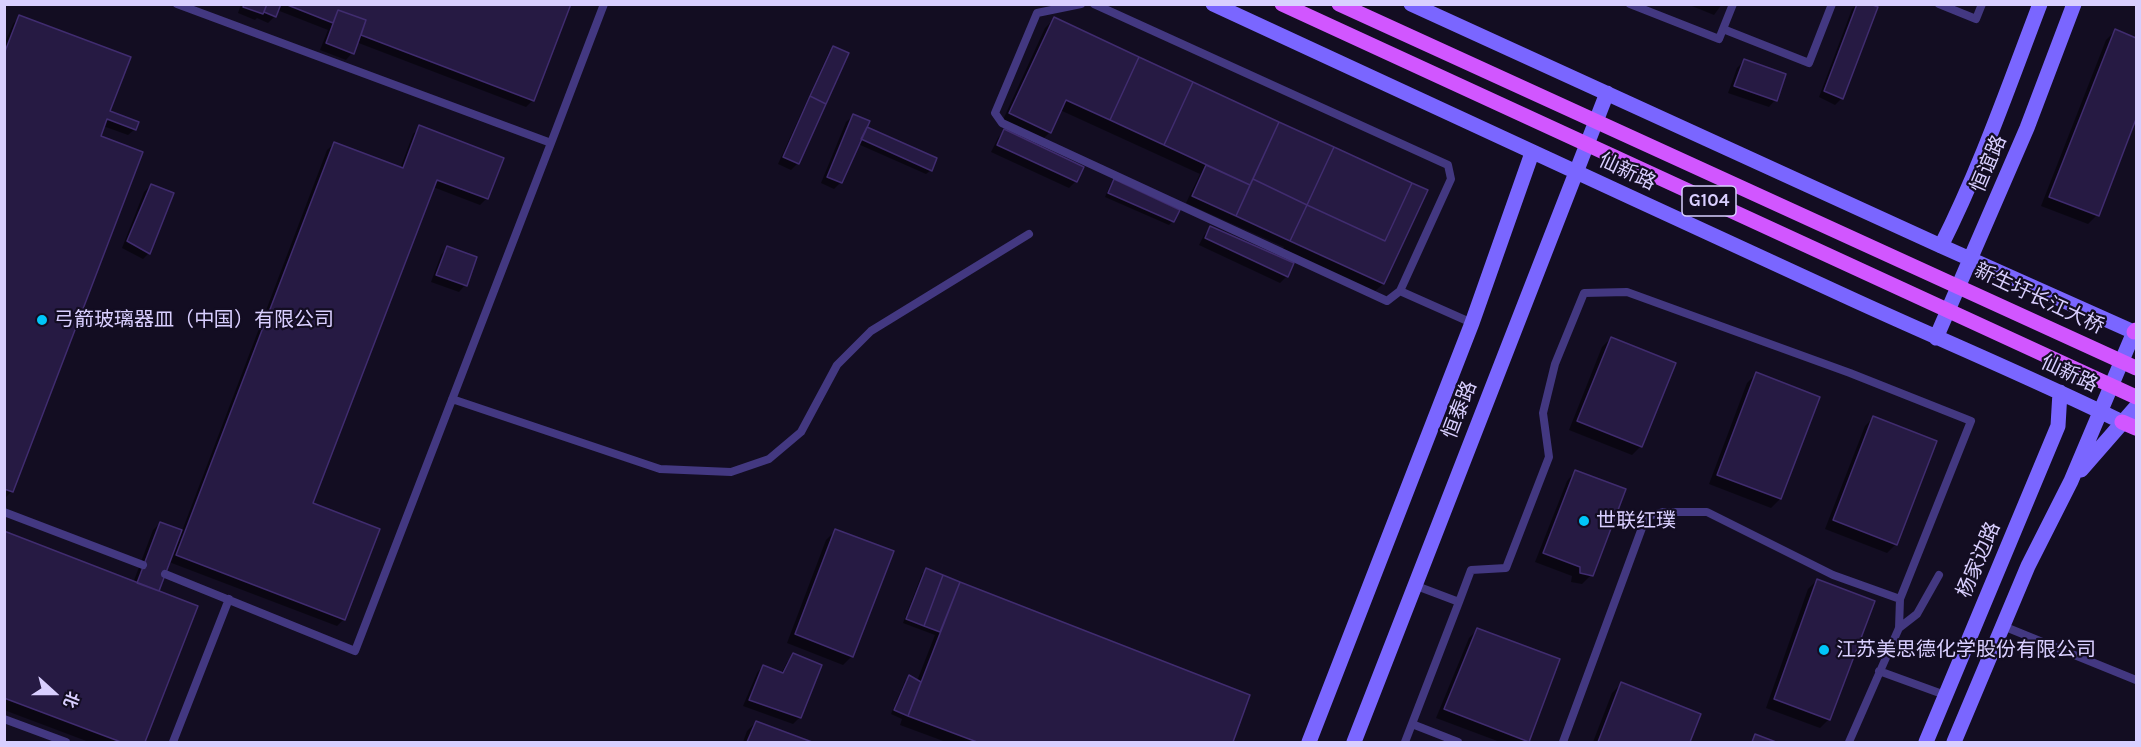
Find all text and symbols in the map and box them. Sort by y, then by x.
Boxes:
street label: 恒谊路 [1966,132,2012,196]
street label: 仙新路 [1595,148,1659,196]
road number: G104 [1682,186,1736,216]
street label: 新生圩长江大桥 [1970,259,2108,339]
place label: 弓箭玻璃器皿（中国）有限公司 [54,308,334,332]
marker: 弓箭玻璃器皿（中国）有限公司 [35,313,49,327]
street label: 仙新路 [2037,350,2101,398]
street label: 恒泰路 [1438,378,1482,442]
place label: 世联红璞 [1596,509,1676,533]
marker: 世联红璞 [1577,514,1591,528]
street label: 杨家边路 [1952,518,2006,602]
place label: 江苏美思德化学股份有限公司 [1836,638,2096,662]
marker: 江苏美思德化学股份有限公司 [1817,643,1831,657]
north arrow [24,663,84,723]
text: 北 [60,689,83,711]

